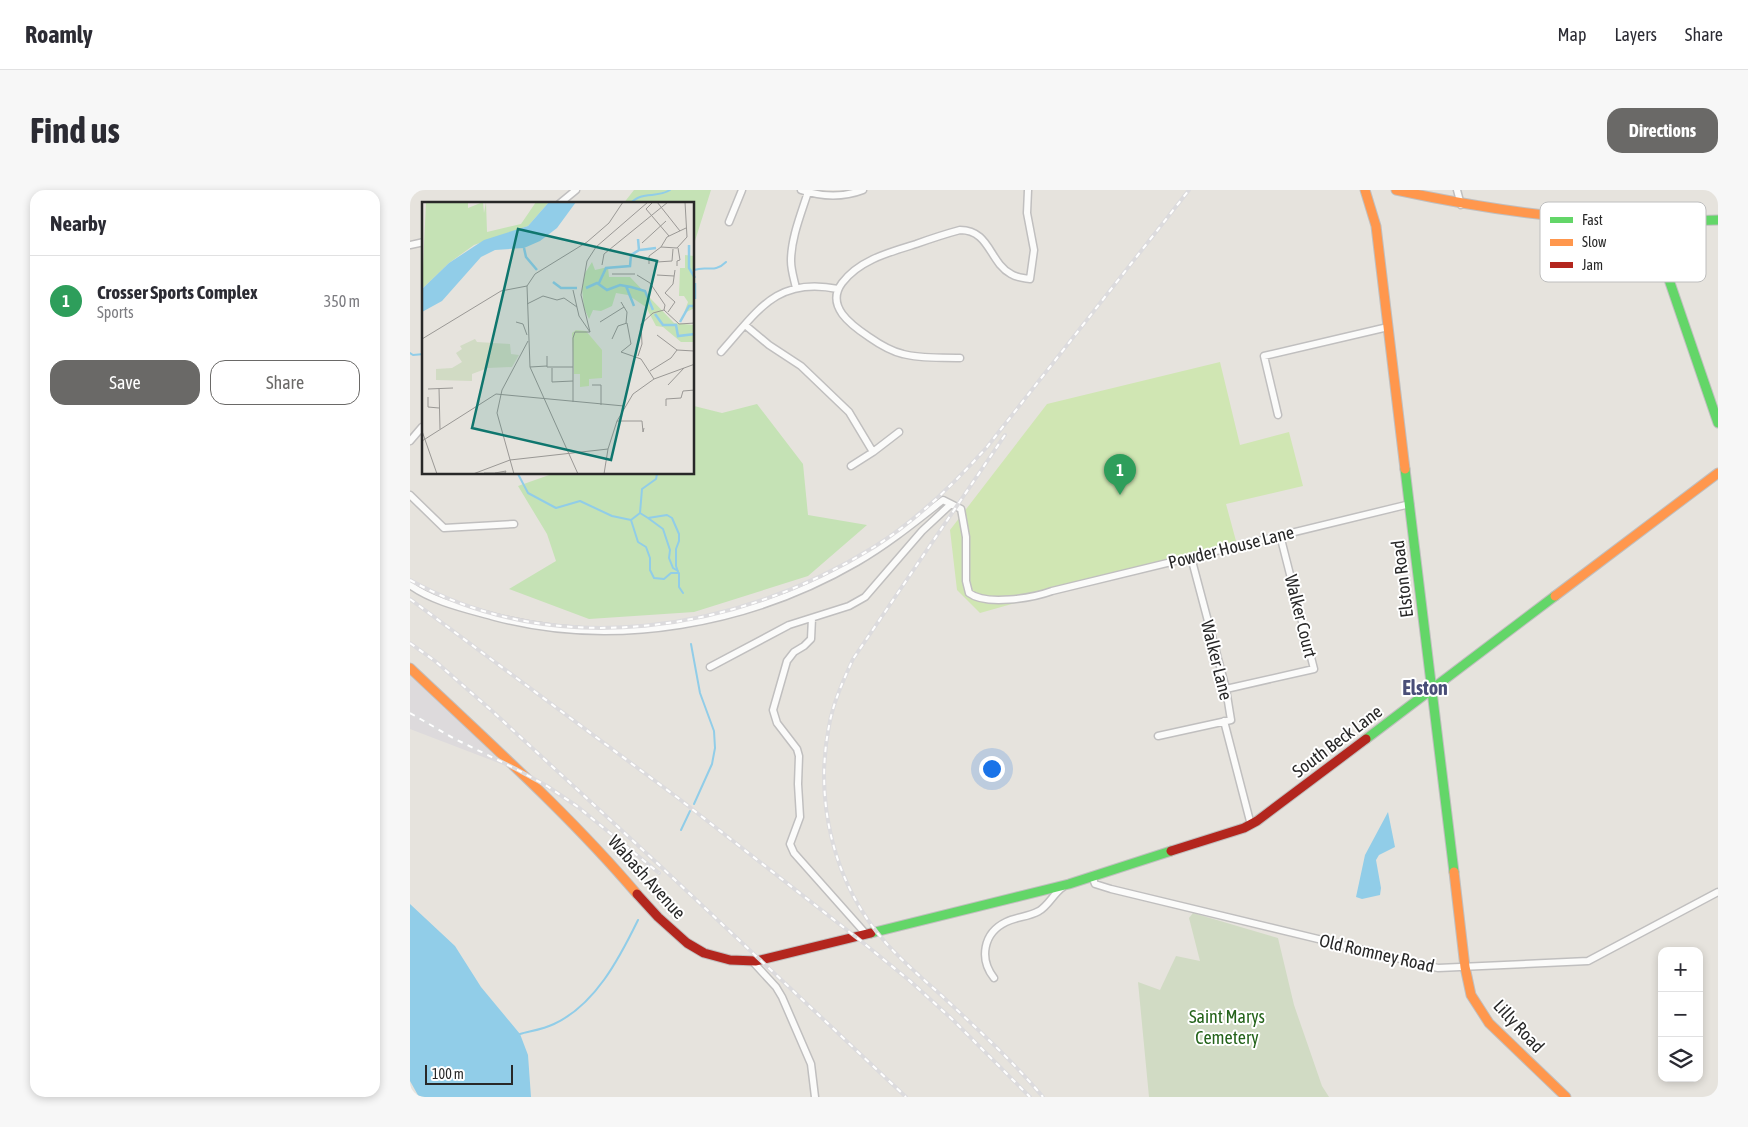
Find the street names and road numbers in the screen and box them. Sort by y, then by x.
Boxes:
street label: Powder House Lane [1166,521,1296,573]
street label: Elston Road [1387,539,1417,619]
street label: Walker Court [1281,572,1321,660]
street label: Walker Lane [1197,618,1237,702]
street label: South Beck Lane [1288,700,1386,782]
street label: Wabash Avenue [604,831,690,923]
street label: Old Romney Road [1317,930,1437,976]
street label: Lilly Road [1489,995,1549,1057]

